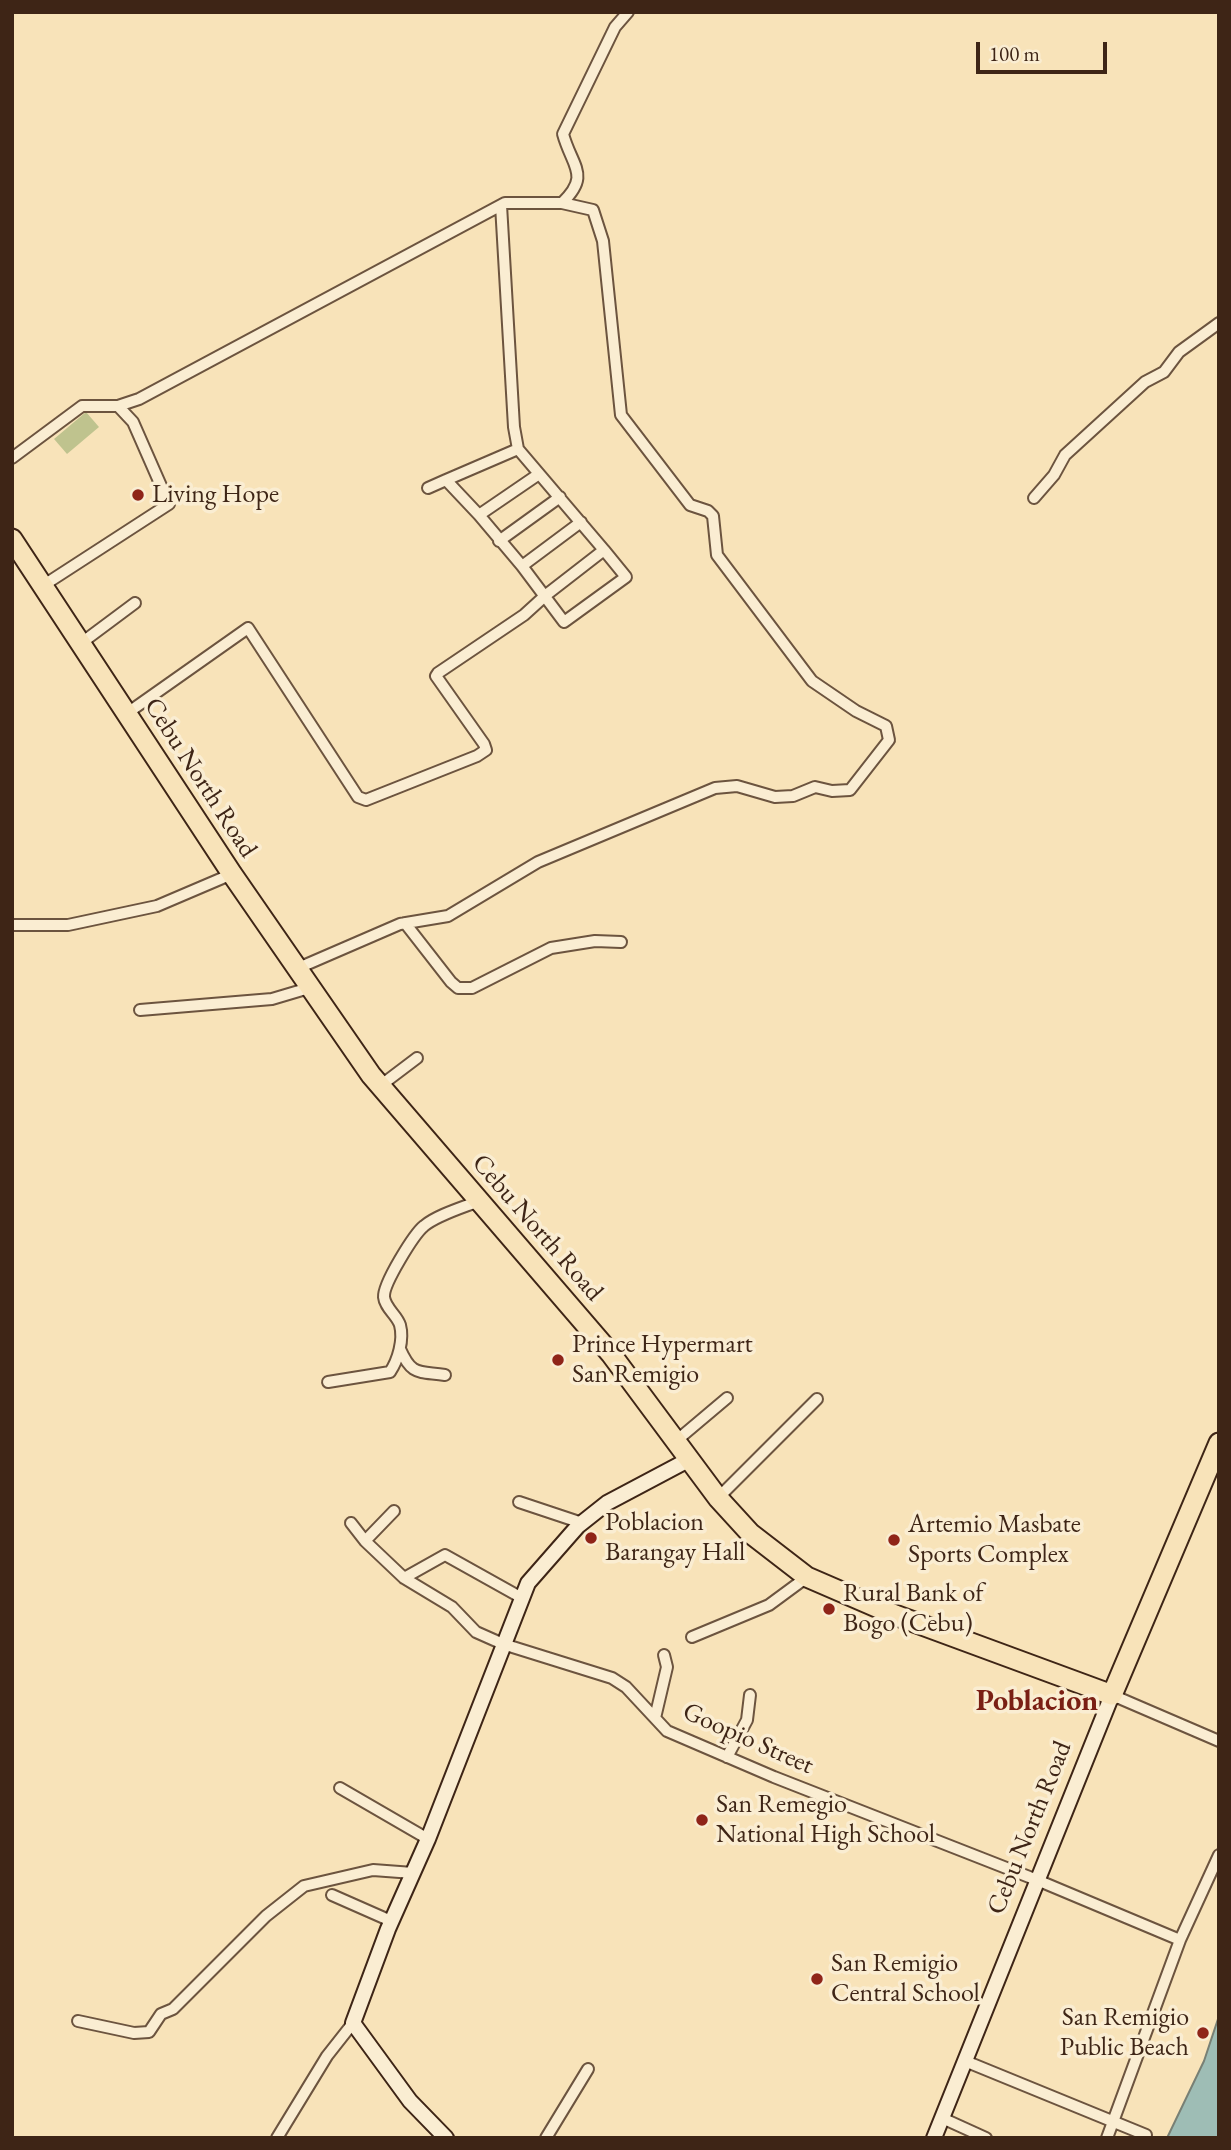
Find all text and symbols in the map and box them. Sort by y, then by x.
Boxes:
scale bar [979,28,1110,72]
text: 100 m [989,40,1040,67]
place label: Living Hope [152,479,279,511]
marker: Living Hope [130,487,146,503]
street label: Cebu North Road [137,692,263,864]
street label: Cebu North Road [465,1148,609,1308]
place label: Prince Hypermart San Remigio [572,1329,753,1390]
marker: Prince Hypermart San Remigio [550,1352,566,1368]
place label: Poblacion Barangay Hall [605,1507,745,1568]
place label: Artemio Masbate Sports Complex [908,1509,1081,1570]
marker: Poblacion Barangay Hall [583,1530,599,1546]
marker: Artemio Masbate Sports Complex [886,1532,902,1548]
place label: Rural Bank of Bogo (Cebu) [843,1578,984,1640]
marker: Rural Bank of Bogo (Cebu) [821,1601,837,1617]
district label: Poblacion [976,1684,1098,1720]
street label: Goopio Street [678,1696,818,1782]
street label: Cebu North Road [981,1737,1079,1919]
place label: San Remegio National High School [716,1789,935,1850]
marker: San Remegio National High School [694,1812,710,1828]
place label: San Remigio Central School [831,1948,980,2010]
marker: San Remigio Central School [809,1971,825,1987]
place label: San Remigio Public Beach [1060,2002,1189,2064]
marker: San Remigio Public Beach [1195,2025,1211,2041]

